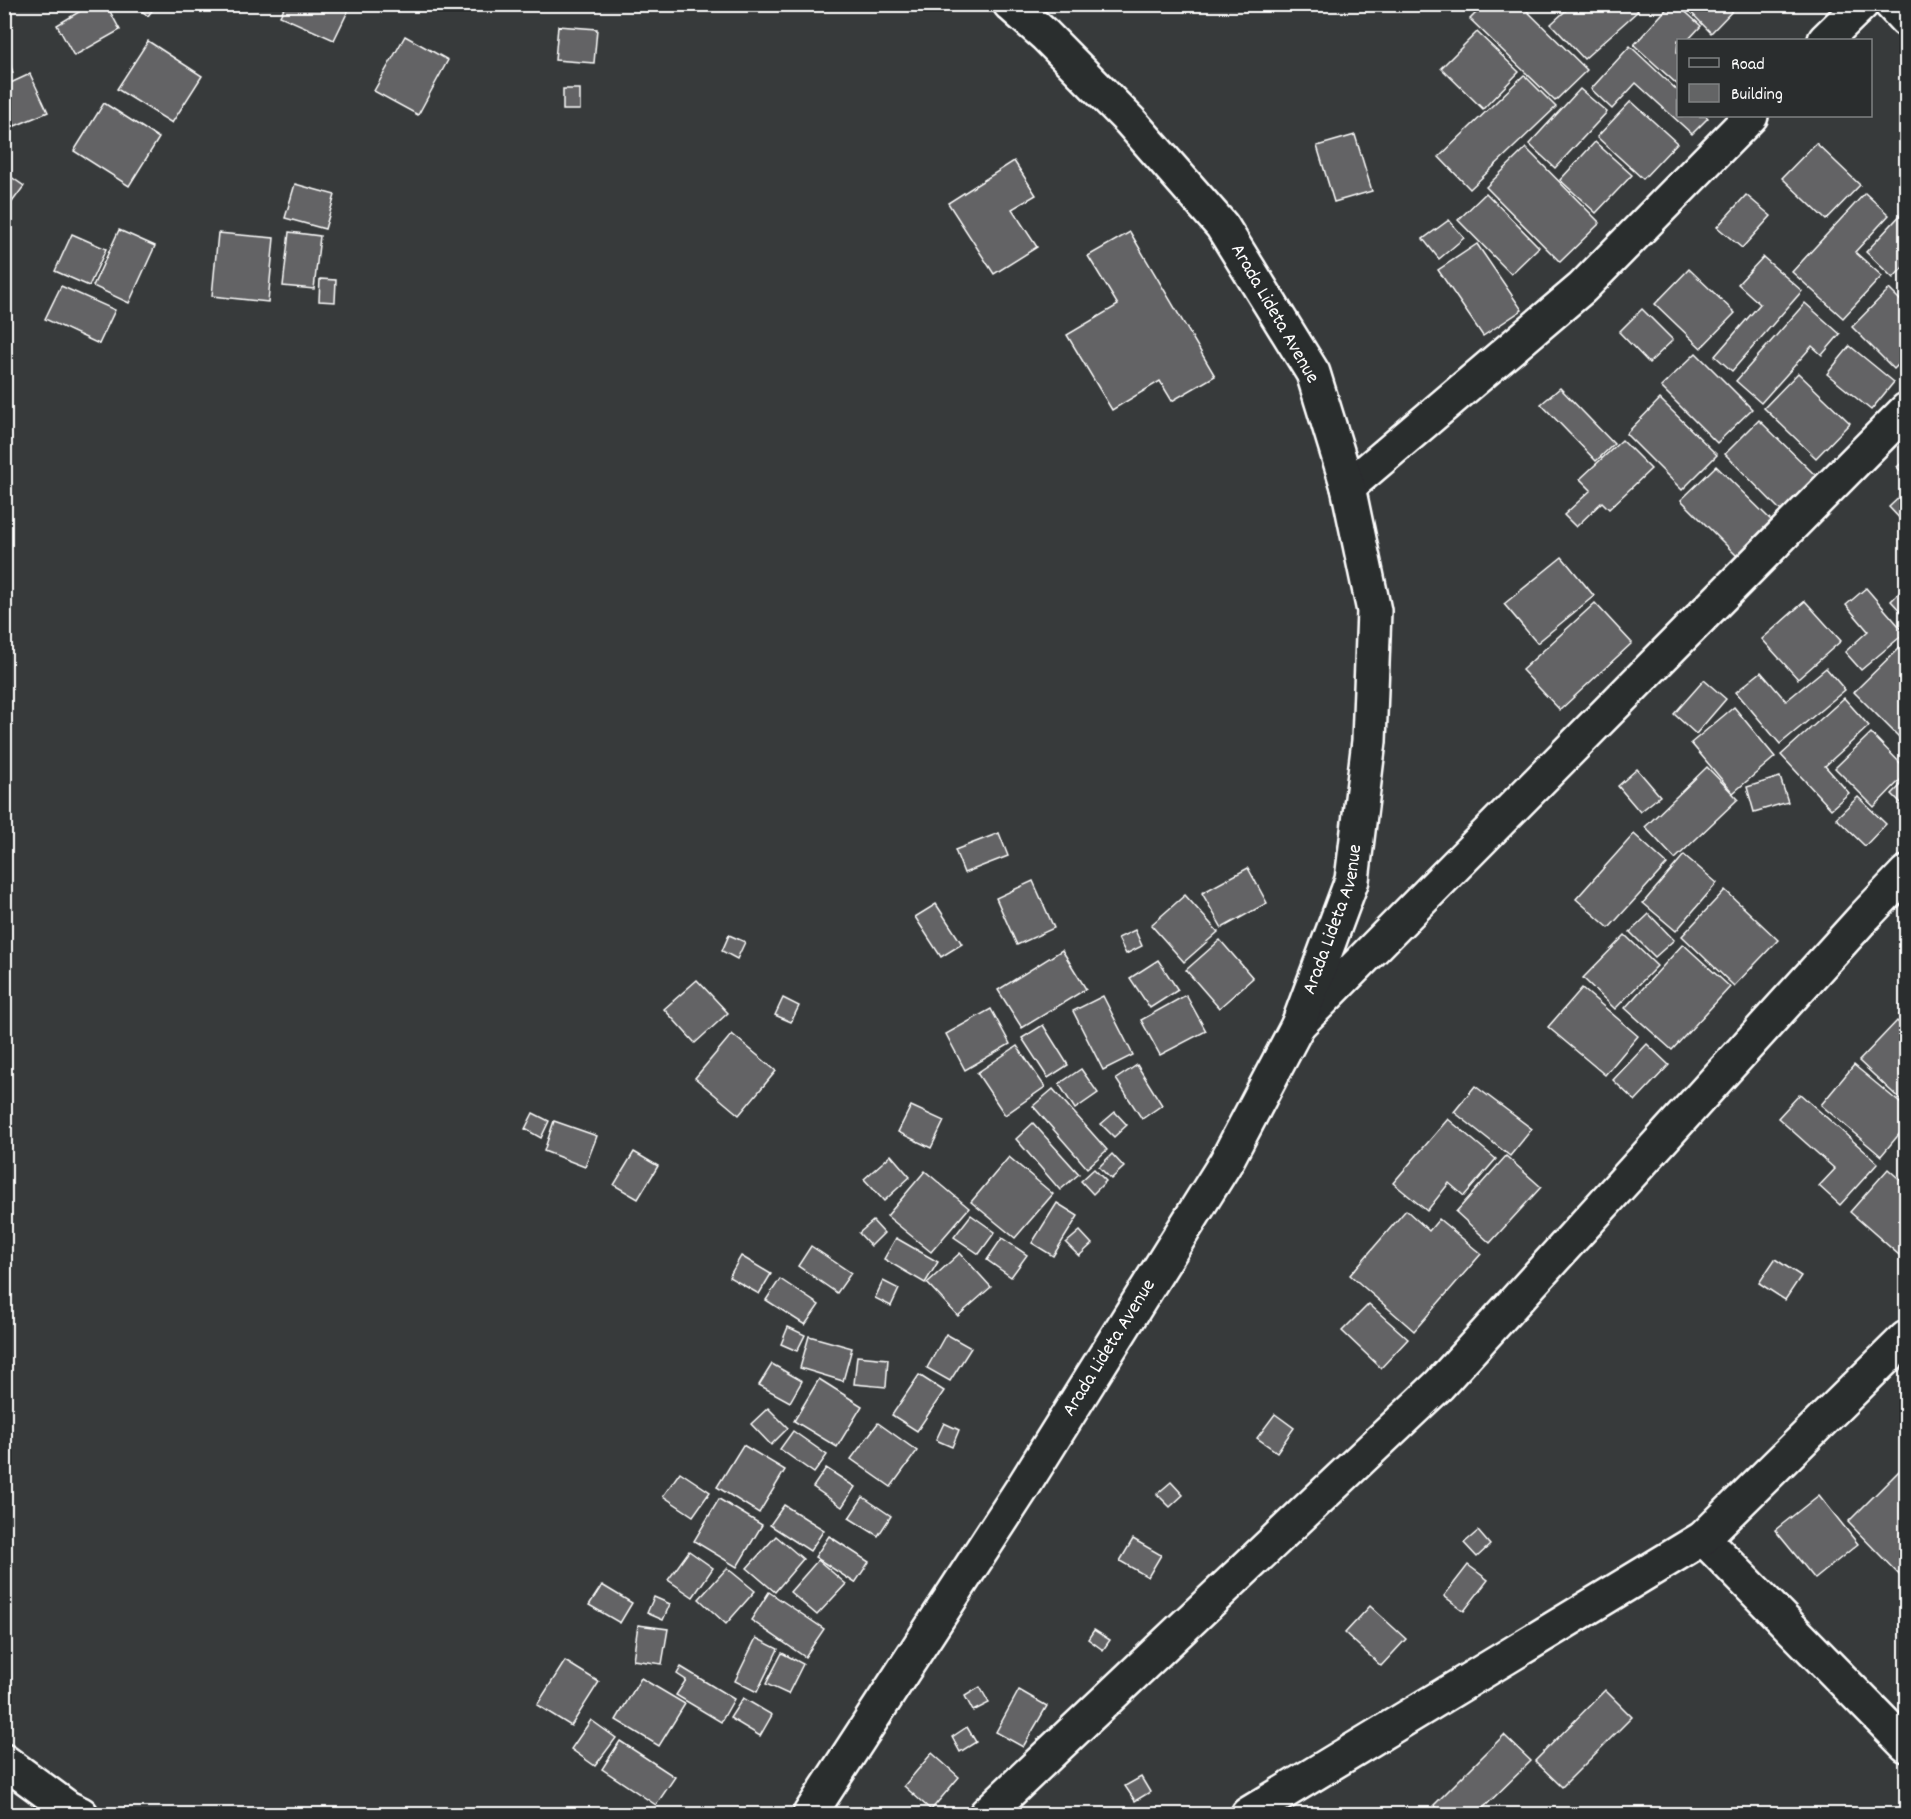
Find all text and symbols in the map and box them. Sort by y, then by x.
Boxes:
legend [1677,39,1872,117]
text: Road [1731,53,1765,78]
text: Building [1731,83,1783,108]
street label: Arada Lideta Avenue [1223,239,1326,389]
street label: Arada Lideta Avenue [1296,843,1370,999]
street label: Arada Lideta Avenue [1056,1274,1163,1422]

